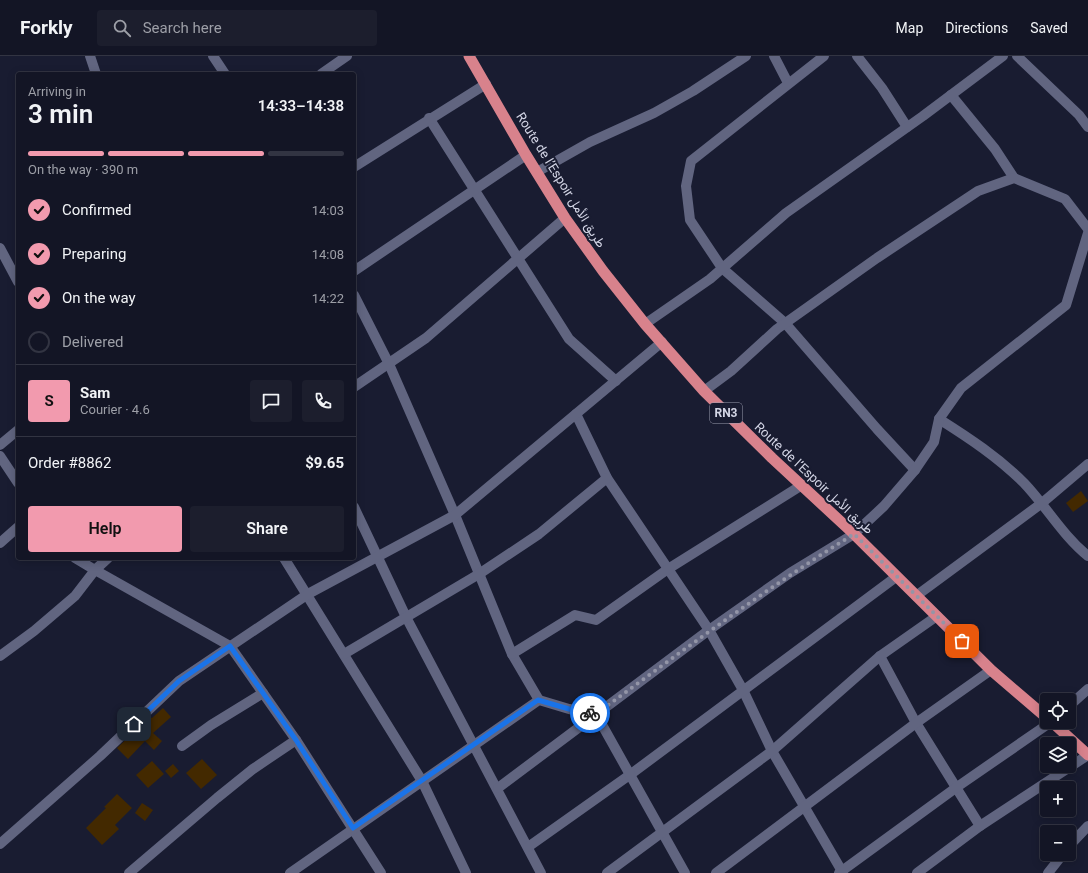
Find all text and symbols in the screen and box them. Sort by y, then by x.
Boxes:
search box [97,10,377,46]
text: Forkly [20,16,73,39]
icon: search [111,17,133,39]
text: Search here [143,19,222,37]
text: Map [896,20,923,36]
text: Directions [945,20,1008,36]
text: Saved [1030,20,1068,36]
text: Arriving in [28,84,86,99]
text: 14:33–14:38 [258,97,344,115]
text: 3 min [28,99,93,129]
street label: Route de l’Espoir طريق الأمل [512,110,609,251]
text: On the way · 390 m [28,162,138,177]
icon: check [28,199,50,221]
text: Confirmed [62,201,132,219]
text: 14:03 [312,203,344,218]
icon: check [28,243,50,265]
text: Preparing [62,245,126,263]
text: 14:08 [312,247,344,262]
icon: check [28,287,50,309]
text: On the way [62,289,136,307]
text: 14:22 [312,291,344,306]
text: Delivered [62,333,124,351]
button: chat [250,380,292,422]
button: phone [302,380,344,422]
text: Sam [80,384,110,402]
text: S [44,392,54,410]
text: Courier · 4.6 [80,402,150,417]
road number: RN3 [710,403,742,423]
street label: Route de l’Espoir طريق الأمل [751,419,876,538]
text: Order #8862 [28,454,111,472]
text: $9.65 [305,454,344,472]
button: Help [28,506,182,552]
button: Share [190,506,344,552]
pin [945,624,979,658]
icon: bag [951,630,973,652]
courier [570,693,610,733]
map controls [1040,693,1076,861]
button: locate [1040,693,1076,729]
icon: bike [579,702,601,724]
pin [117,707,151,741]
icon: home [123,713,145,735]
button: layers [1040,737,1076,773]
button: + [1040,781,1076,817]
button: − [1040,825,1076,861]

